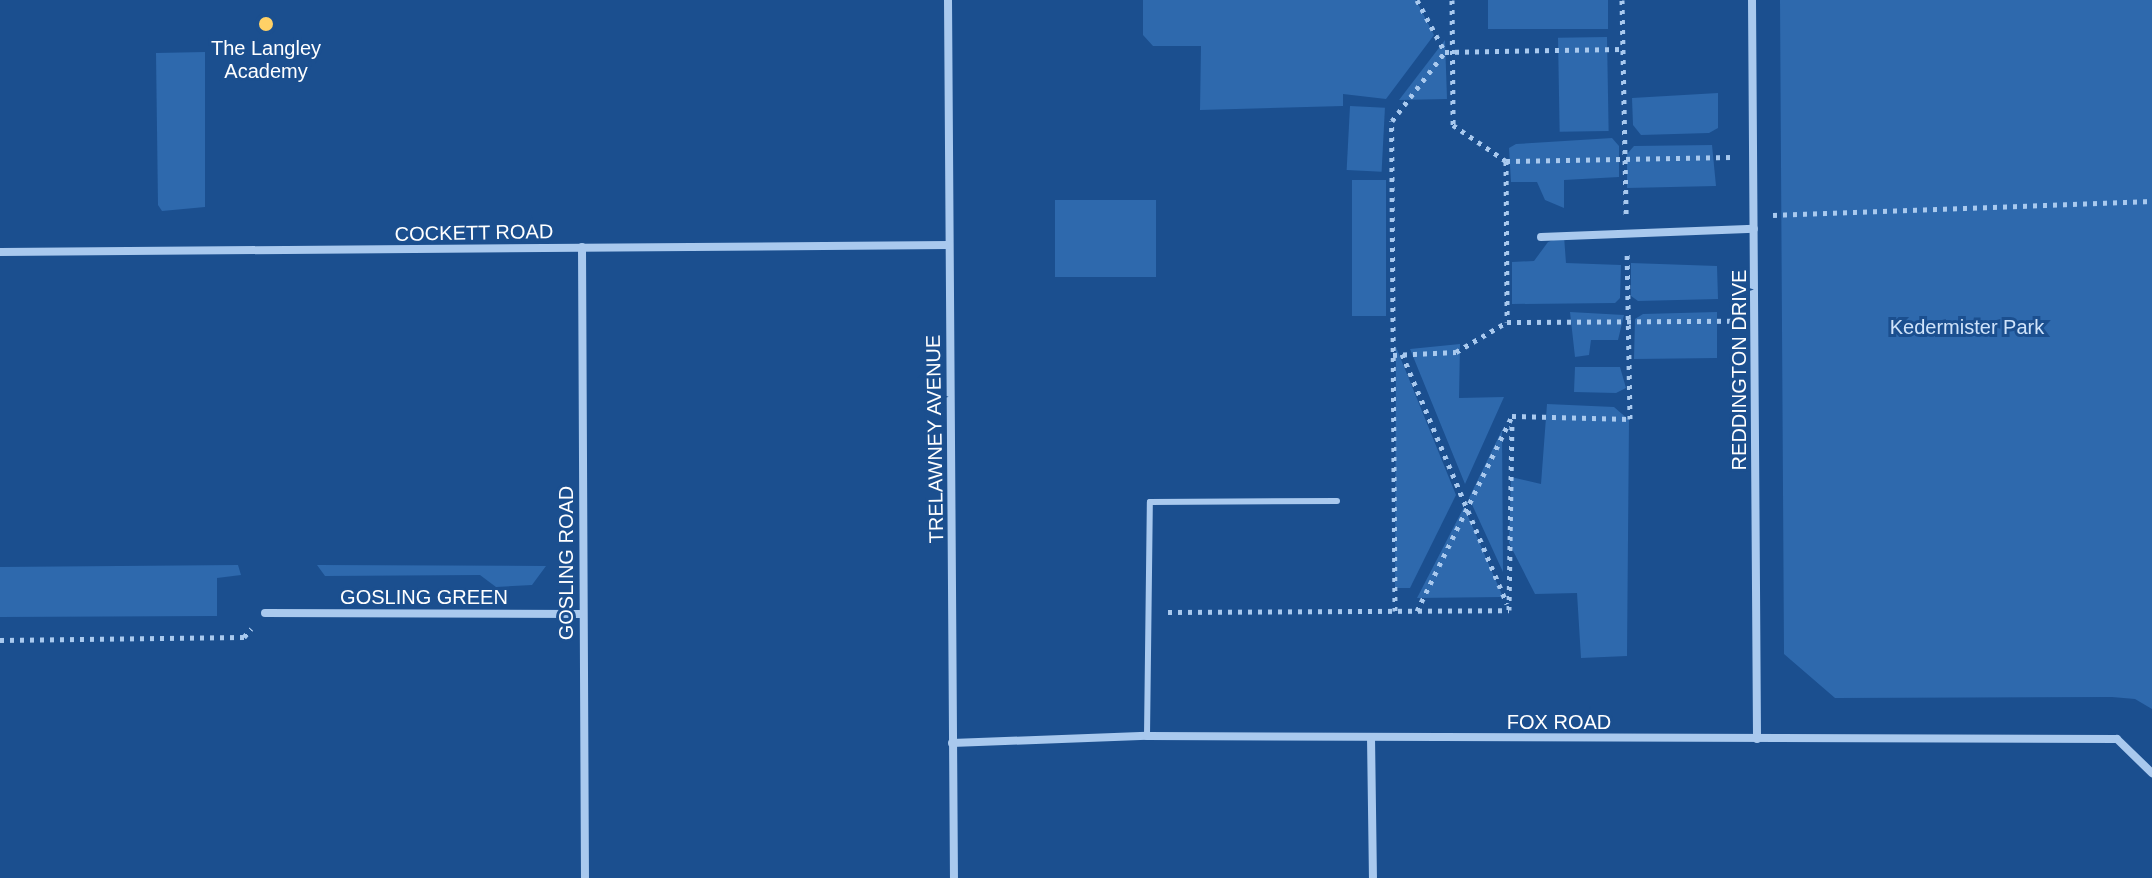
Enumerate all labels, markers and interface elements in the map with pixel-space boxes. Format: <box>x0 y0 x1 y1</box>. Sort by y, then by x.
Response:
marker: The Langley Academy <box>257 15 275 33</box>
place label: The Langley Academy <box>211 36 321 83</box>
street label: COCKETT ROAD <box>394 220 554 246</box>
street label: REDDINGTON DRIVE <box>1727 270 1751 470</box>
park label: Kedermister Park <box>1890 315 2044 339</box>
street label: TRELAWNEY AVENUE <box>921 334 949 544</box>
street label: GOSLING ROAD <box>554 486 578 640</box>
street label: GOSLING GREEN <box>340 585 508 609</box>
street label: FOX ROAD <box>1507 710 1611 734</box>

